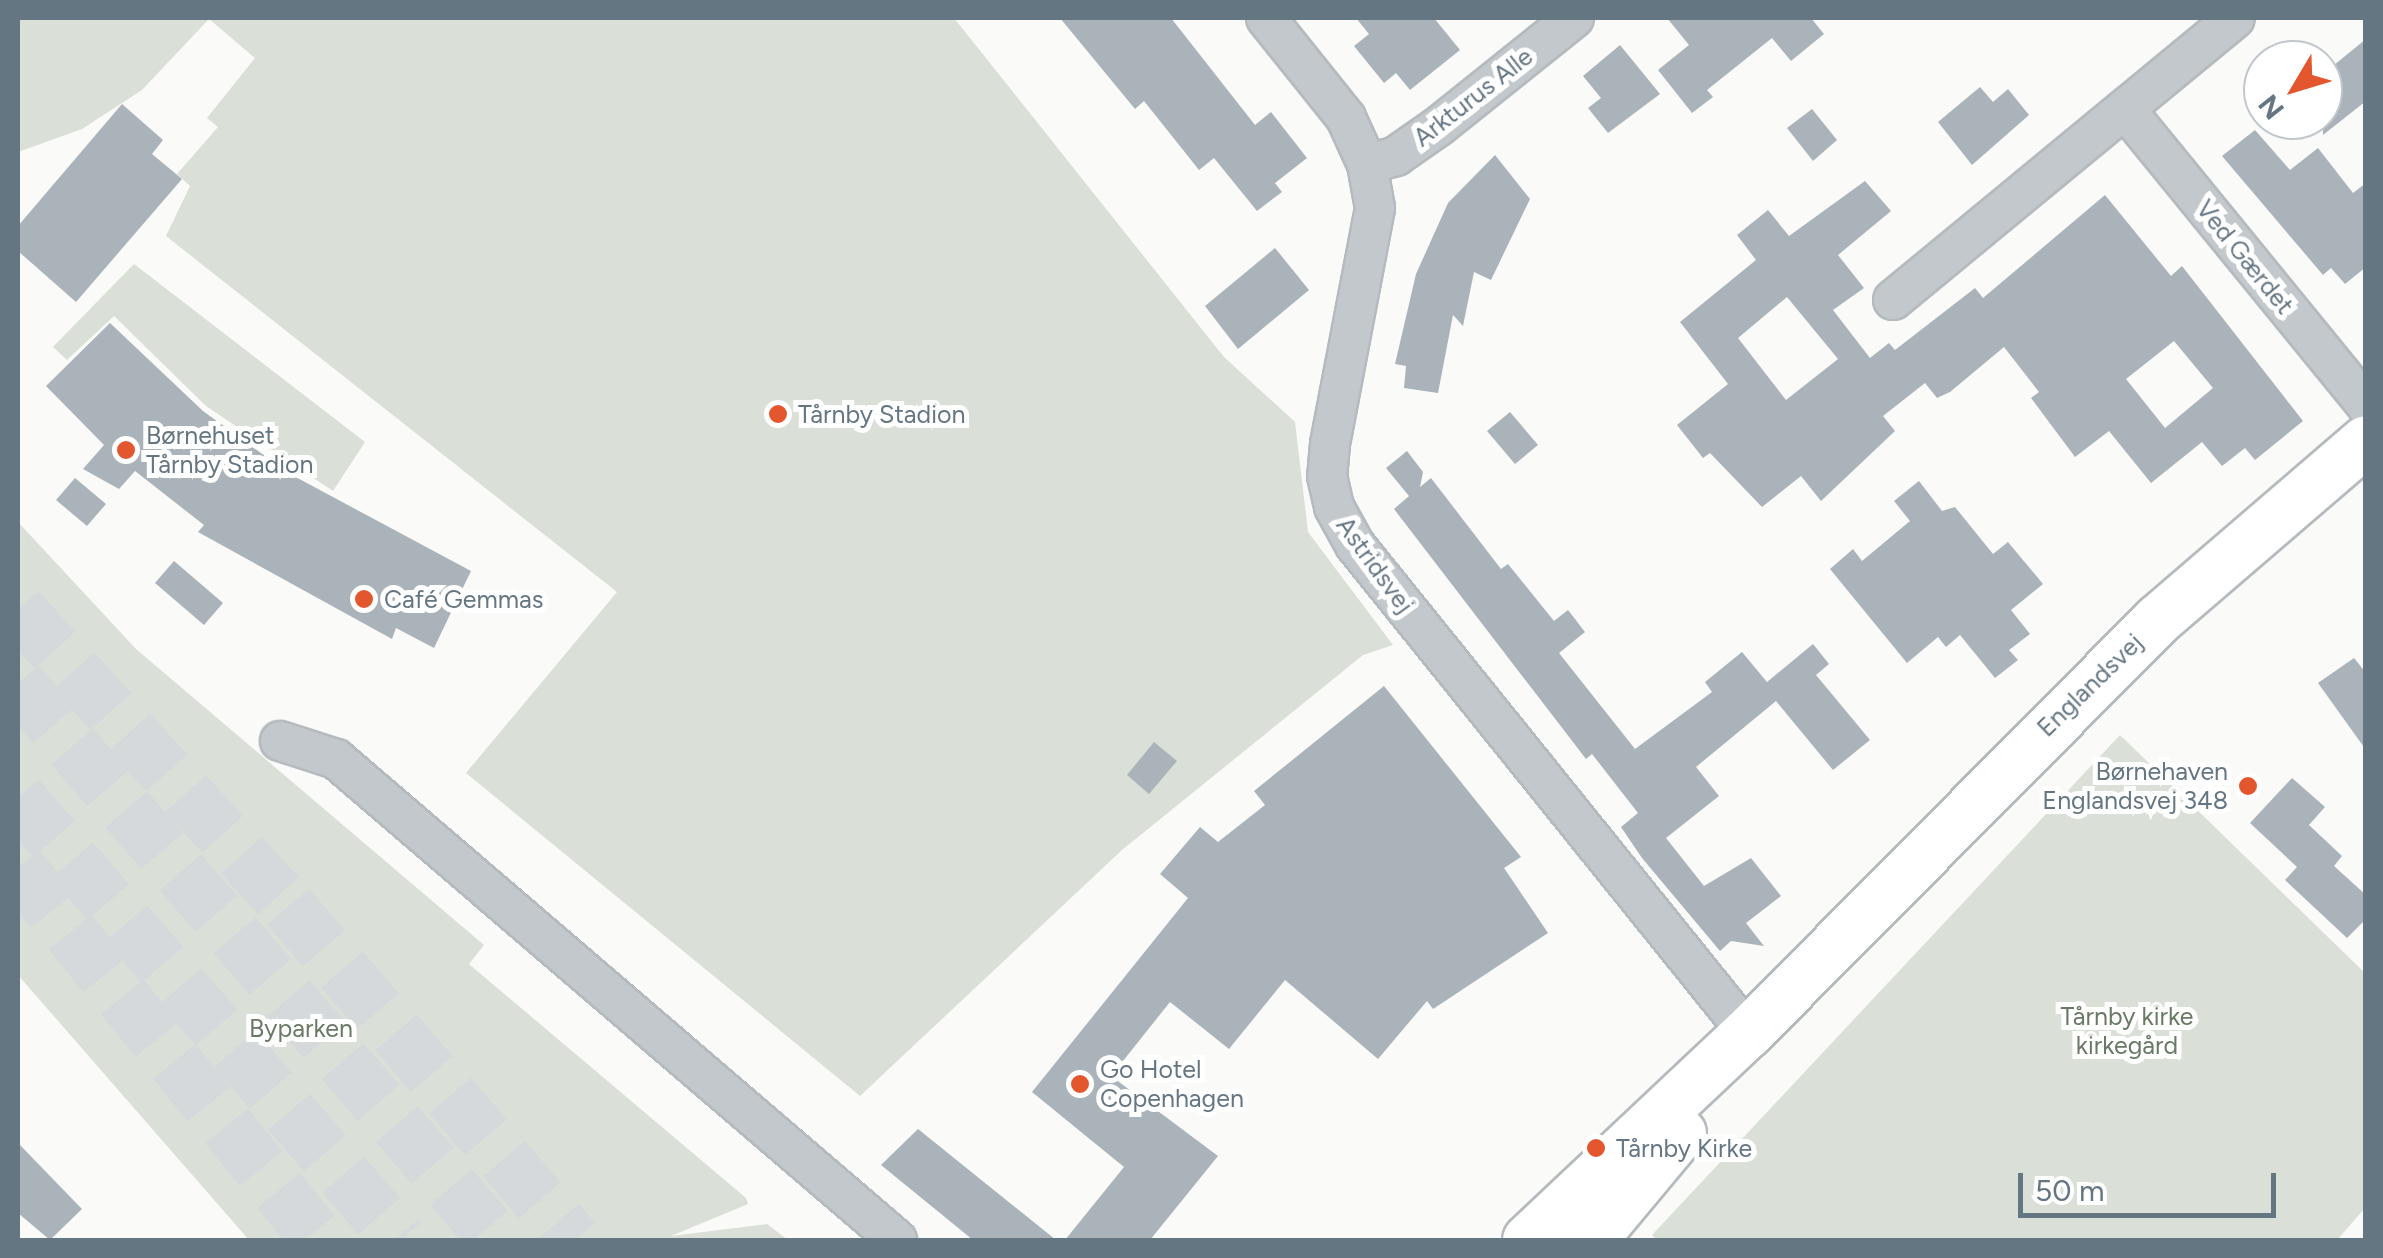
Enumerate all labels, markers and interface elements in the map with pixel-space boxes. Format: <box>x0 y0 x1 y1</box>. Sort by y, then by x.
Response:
north arrow <box>2243 40 2343 140</box>
street label: Arkturus Alle <box>1408 41 1538 153</box>
text: N <box>2251 88 2291 126</box>
street label: Ved Gærdet <box>2190 194 2300 320</box>
place label: Tårnby Stadion <box>798 399 965 429</box>
marker: Tårnby Stadion <box>767 403 789 425</box>
place label: Børnehuset Tårnby Stadion <box>146 421 313 480</box>
marker: Børnehuset Tårnby Stadion <box>115 439 137 461</box>
street label: Astridsvej <box>1330 511 1420 619</box>
place label: Café Gemmas <box>384 584 543 614</box>
marker: Café Gemmas <box>353 588 375 610</box>
street label: Englandsvej <box>2031 627 2149 743</box>
place label: Børnehaven Englandsvej 348 <box>2042 757 2228 816</box>
marker: Børnehaven Englandsvej 348 <box>2237 775 2259 797</box>
park label: Tårnby kirke kirkegård <box>2061 1002 2193 1061</box>
park label: Byparken <box>249 1013 353 1043</box>
place label: Go Hotel Copenhagen <box>1100 1055 1244 1114</box>
marker: Go Hotel Copenhagen <box>1069 1073 1091 1095</box>
place label: Tårnby Kirke <box>1616 1133 1752 1163</box>
marker: Tårnby Kirke <box>1585 1137 1607 1159</box>
scale bar <box>2023 1153 2280 1215</box>
text: 50 m <box>2035 1172 2104 1209</box>

